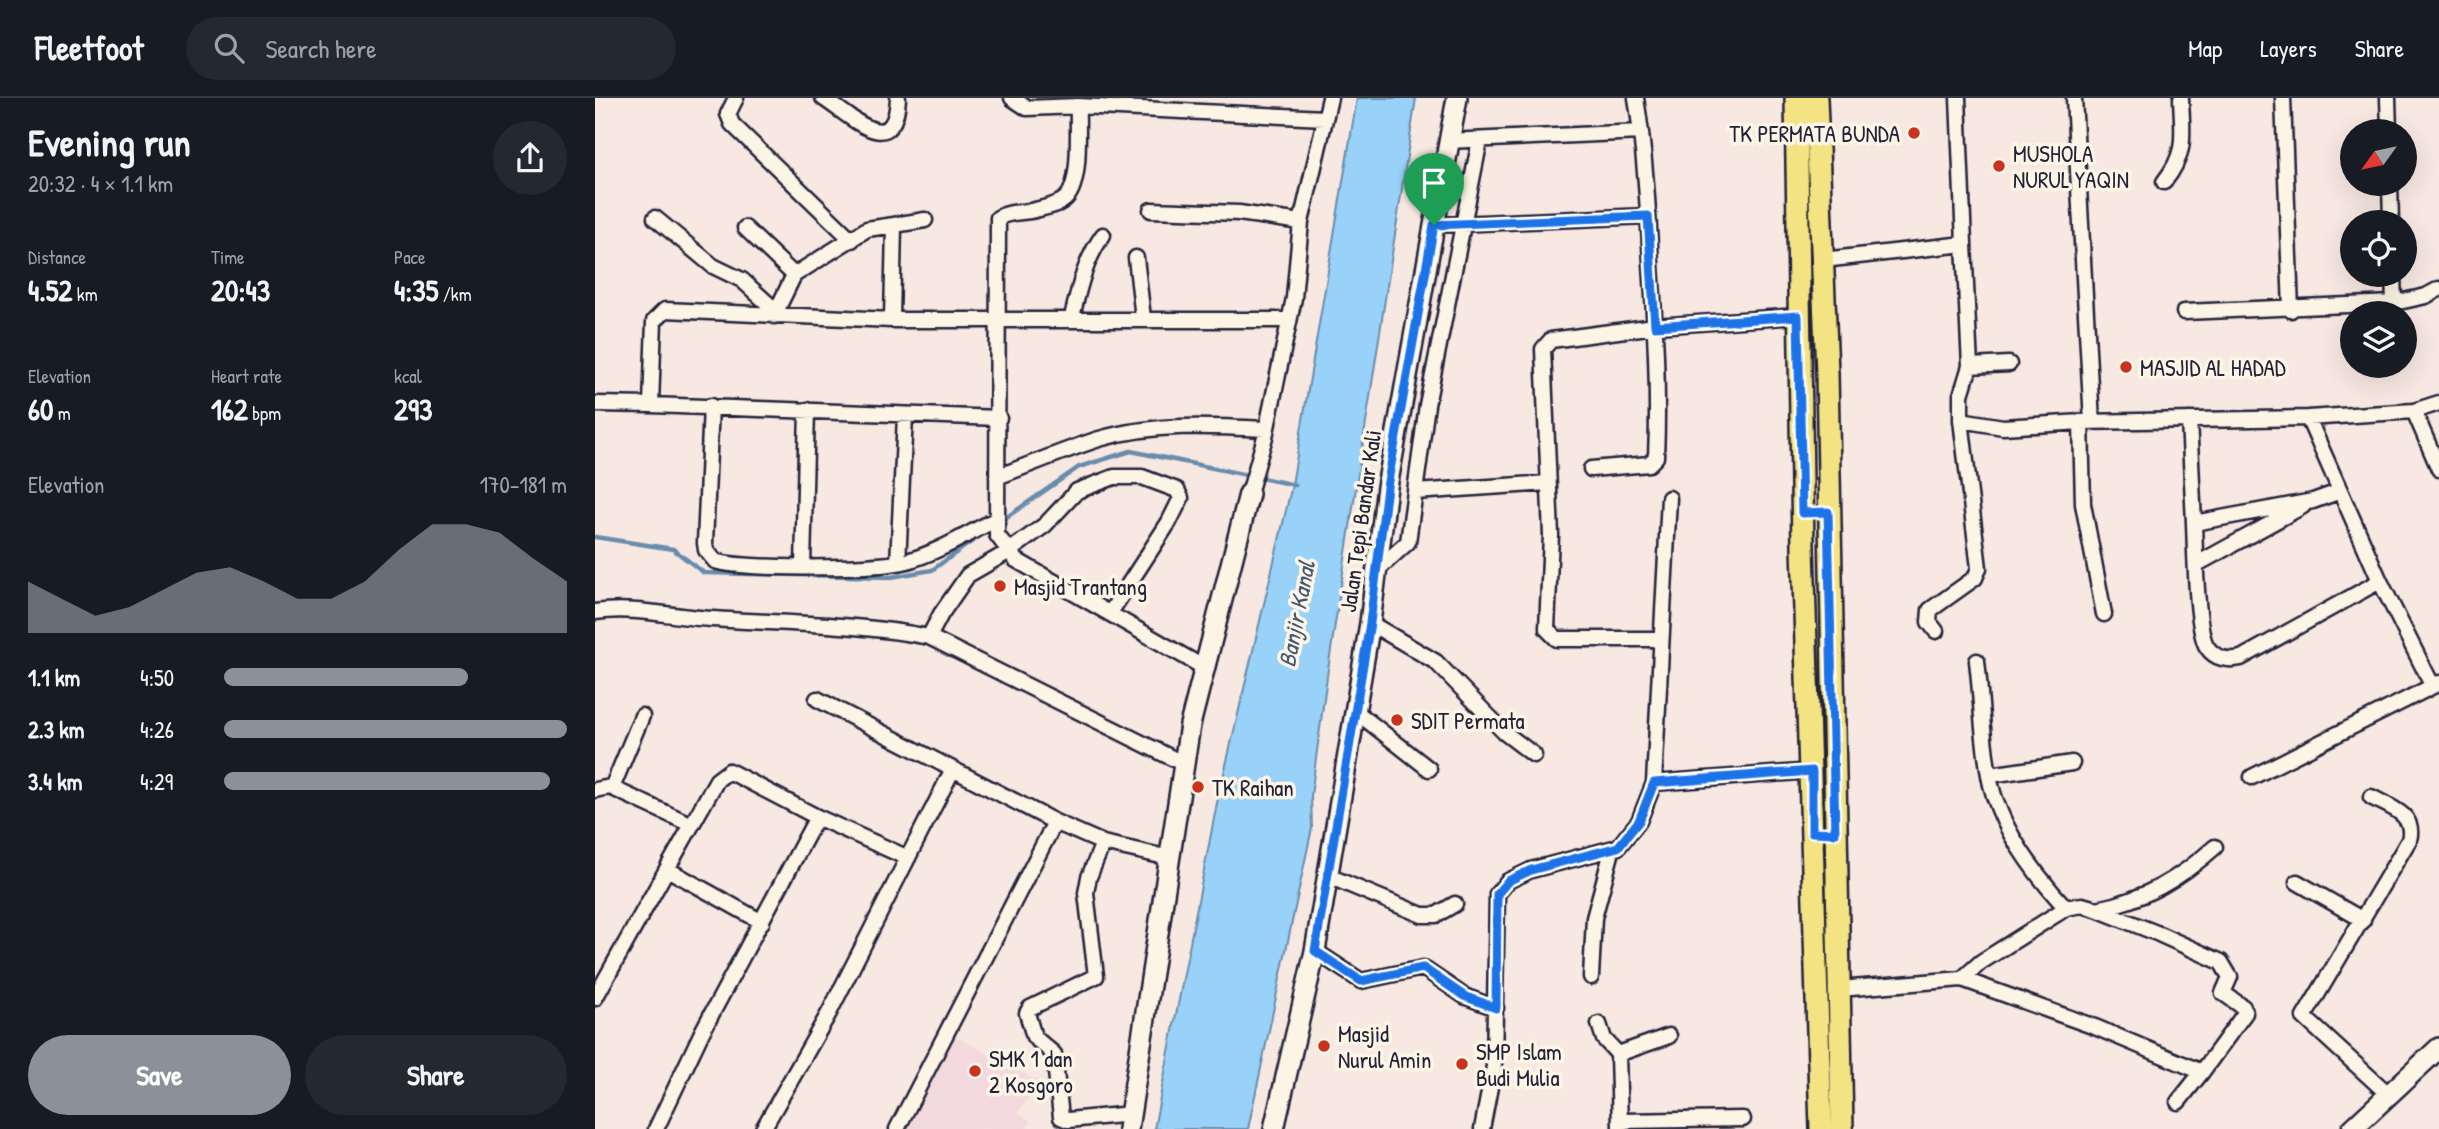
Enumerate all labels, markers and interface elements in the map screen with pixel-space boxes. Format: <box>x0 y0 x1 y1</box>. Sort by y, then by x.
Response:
search box <box>186 17 676 80</box>
text: Fleetfoot <box>35 26 144 70</box>
icon: search <box>210 29 248 67</box>
text: Search here <box>266 31 377 66</box>
text: Map <box>2188 32 2222 64</box>
text: Layers <box>2260 32 2317 64</box>
text: Share <box>2355 32 2404 64</box>
text: Evening run <box>28 116 191 168</box>
place label: TK PERMATA BUNDA <box>1729 118 1900 149</box>
north arrow <box>2340 119 2417 196</box>
map controls <box>2340 119 2417 378</box>
button: share <box>493 121 567 195</box>
marker: TK PERMATA BUNDA <box>1906 125 1922 141</box>
place label: MUSHOLA NURUL YAQIN <box>2013 138 2129 195</box>
pin <box>1404 153 1464 225</box>
marker: MUSHOLA NURUL YAQIN <box>1991 158 2007 174</box>
icon: arrive <box>1415 164 1453 202</box>
text: 20:32 · 4 × 1.1 km <box>28 168 173 199</box>
button: locate <box>2340 210 2417 287</box>
text: Distance <box>28 244 86 270</box>
text: Time <box>211 244 245 270</box>
text: Pace <box>394 244 426 270</box>
text: 4.52 <box>28 270 72 310</box>
text: 20:43 <box>211 270 270 310</box>
text: 4:35 <box>394 270 438 310</box>
text: km <box>72 281 98 307</box>
text: /km <box>438 281 472 307</box>
button: layers <box>2340 301 2417 378</box>
place label: MASJID AL HADAD <box>2140 352 2286 383</box>
marker: MASJID AL HADAD <box>2118 359 2134 375</box>
text: Elevation <box>28 363 91 389</box>
text: Heart rate <box>211 363 282 389</box>
text: kcal <box>394 363 422 389</box>
text: 60 <box>28 389 53 429</box>
text: 162 <box>211 389 248 429</box>
text: 293 <box>394 389 433 429</box>
text: m <box>53 400 71 426</box>
text: bpm <box>248 400 281 426</box>
street label: Jalan Tepi Bandar Kali <box>1332 428 1388 614</box>
text: Elevation <box>28 469 104 500</box>
text: 170–181 m <box>480 469 567 500</box>
water label: Banjir Kanal <box>1270 557 1322 669</box>
place label: Masjid Trantang <box>1014 571 1147 602</box>
marker: Masjid Trantang <box>992 578 1008 594</box>
text: 1.1 km <box>28 662 80 693</box>
text: 4:50 <box>140 662 174 693</box>
place label: SDIT Permata <box>1411 705 1525 736</box>
marker: SDIT Permata <box>1389 712 1405 728</box>
text: 2.3 km <box>28 714 84 745</box>
text: 4:26 <box>140 714 174 745</box>
text: 3.4 km <box>28 766 82 797</box>
text: 4:29 <box>140 766 173 797</box>
place label: TK Raihan <box>1212 772 1294 803</box>
marker: TK Raihan <box>1190 779 1206 795</box>
place label: Masjid Nurul Amin <box>1338 1018 1431 1075</box>
button: Save <box>28 1035 291 1115</box>
button: Share <box>305 1035 567 1115</box>
place label: SMP Islam Budi Mulia <box>1476 1036 1562 1093</box>
marker: Masjid Nurul Amin <box>1316 1038 1332 1054</box>
place label: SMK 1 dan 2 Kosgoro <box>989 1043 1073 1100</box>
marker: SMP Islam Budi Mulia <box>1454 1056 1470 1072</box>
marker: SMK 1 dan 2 Kosgoro <box>967 1063 983 1079</box>

